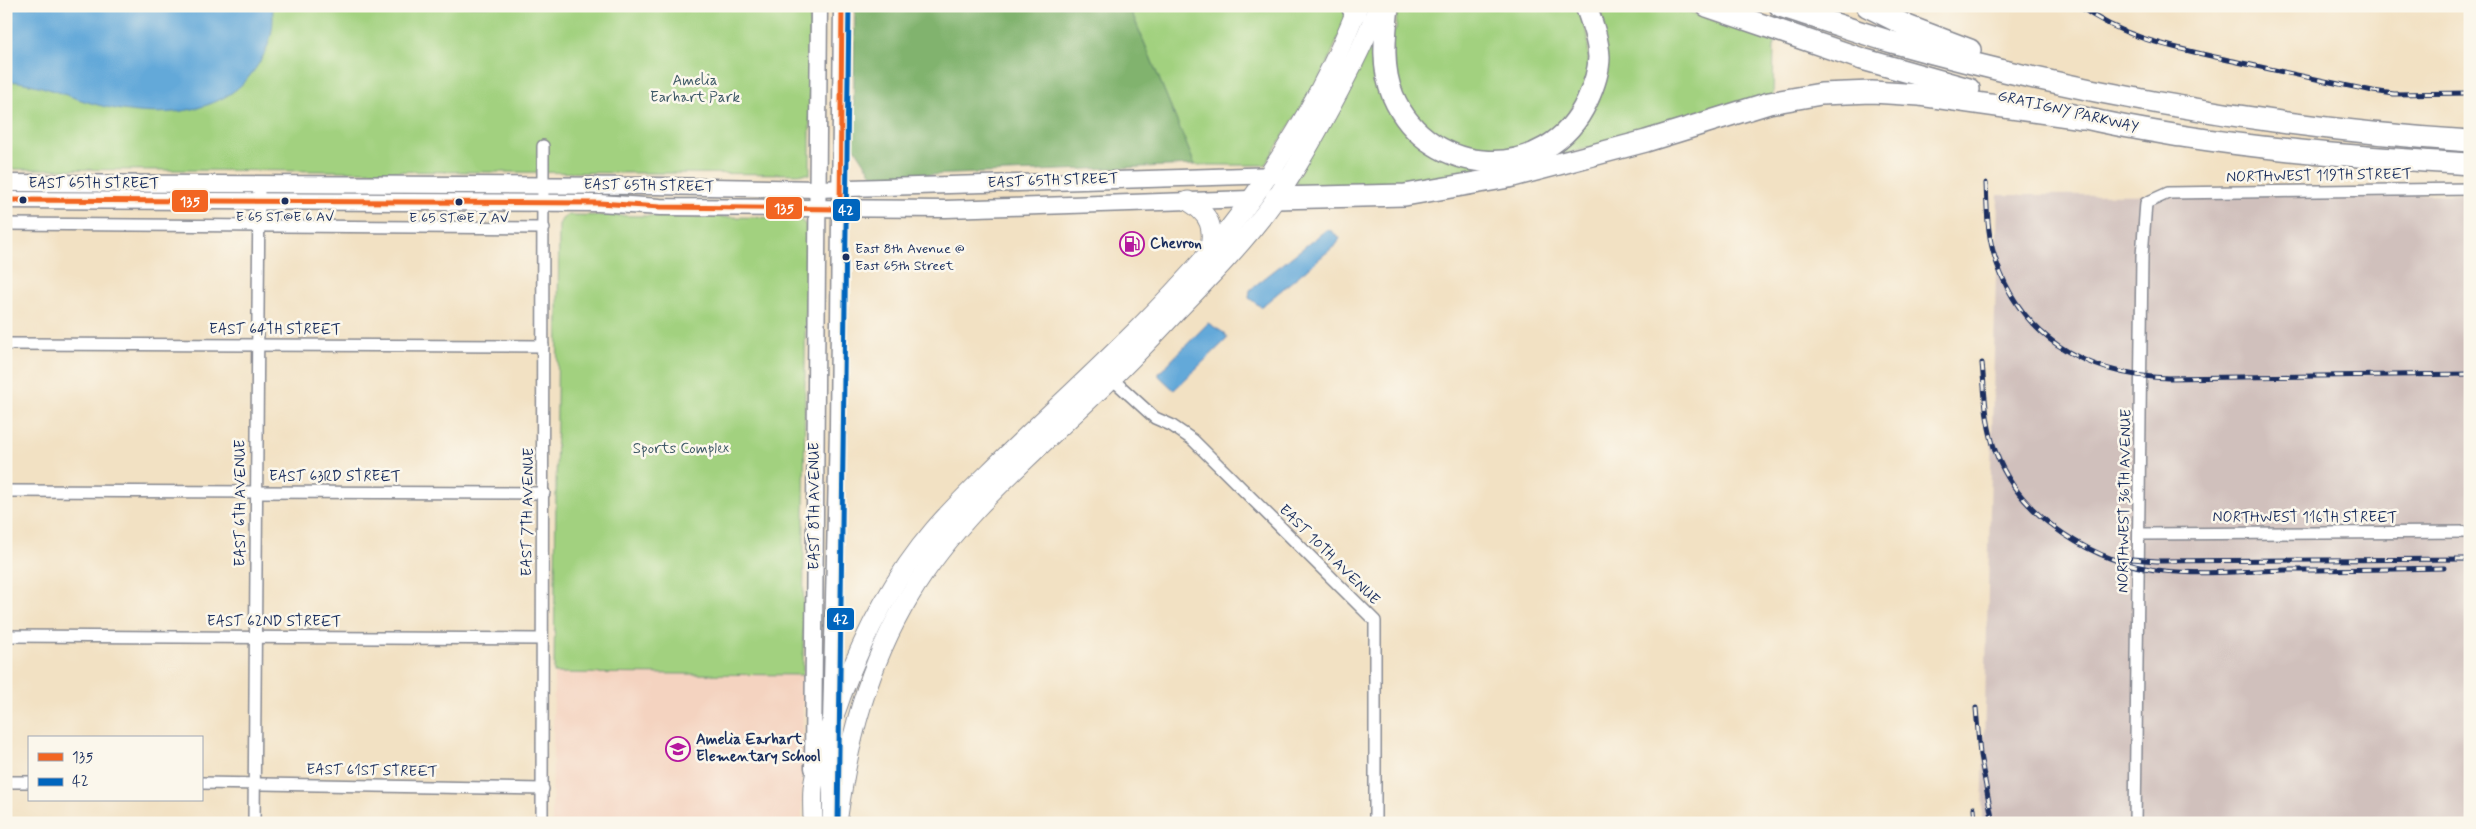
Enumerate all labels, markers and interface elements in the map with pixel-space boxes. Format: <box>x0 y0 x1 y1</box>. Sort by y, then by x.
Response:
park label: Amelia Earhart Park <box>650 71 740 108</box>
street label: GRATIGNY PARKWAY <box>1996 86 2140 138</box>
street label: NORTHWEST 119TH STREET <box>2226 164 2412 188</box>
street label: EAST 65TH STREET <box>987 169 1119 193</box>
street label: EAST 65TH STREET <box>28 174 160 194</box>
street label: EAST 65TH STREET <box>583 175 715 197</box>
line badge: 135 <box>171 189 209 213</box>
text: 135 <box>180 193 200 211</box>
unlabelled marker <box>18 195 28 205</box>
marker: E 65 ST@E 6 AV <box>280 196 290 206</box>
line badge: 135 <box>765 196 803 220</box>
marker: E 65 ST@E 7 AV <box>454 197 464 207</box>
line badge: 42 <box>832 198 861 222</box>
text: 135 <box>774 200 794 218</box>
text: 42 <box>838 202 854 220</box>
place label: E 65 ST@E 6 AV <box>236 208 334 226</box>
place label: E 65 ST@E 7 AV <box>409 209 509 227</box>
fuel station icon: Chevron <box>1119 231 1145 257</box>
place label: Chevron <box>1150 234 1202 254</box>
place label: East 8th Avenue @ East 65th Street <box>855 240 965 275</box>
marker: East 8th Avenue @ East 65th Street <box>841 252 851 262</box>
street label: EAST 64TH STREET <box>209 320 341 340</box>
street label: NORTHWEST 36TH AVENUE <box>2113 409 2137 593</box>
street label: EAST 6TH AVENUE <box>231 439 251 567</box>
park label: Sports Complex <box>633 439 729 459</box>
street label: EAST 8TH AVENUE <box>805 442 825 570</box>
street label: EAST 7TH AVENUE <box>517 447 539 576</box>
street label: EAST 63RD STREET <box>269 467 401 487</box>
street label: EAST 10TH AVENUE <box>1274 500 1384 610</box>
street label: NORTHWEST 116TH STREET <box>2212 508 2398 528</box>
line badge: 42 <box>826 607 855 631</box>
text: 42 <box>833 611 849 629</box>
street label: EAST 62ND STREET <box>207 612 341 632</box>
place label: Amelia Earhart Elementary School <box>696 730 821 767</box>
legend <box>28 736 202 802</box>
school or university icon: Amelia Earhart Elementary School <box>665 736 691 762</box>
text: 135 <box>72 748 93 768</box>
street label: EAST 61ST STREET <box>306 760 438 782</box>
text: 42 <box>72 772 89 792</box>

